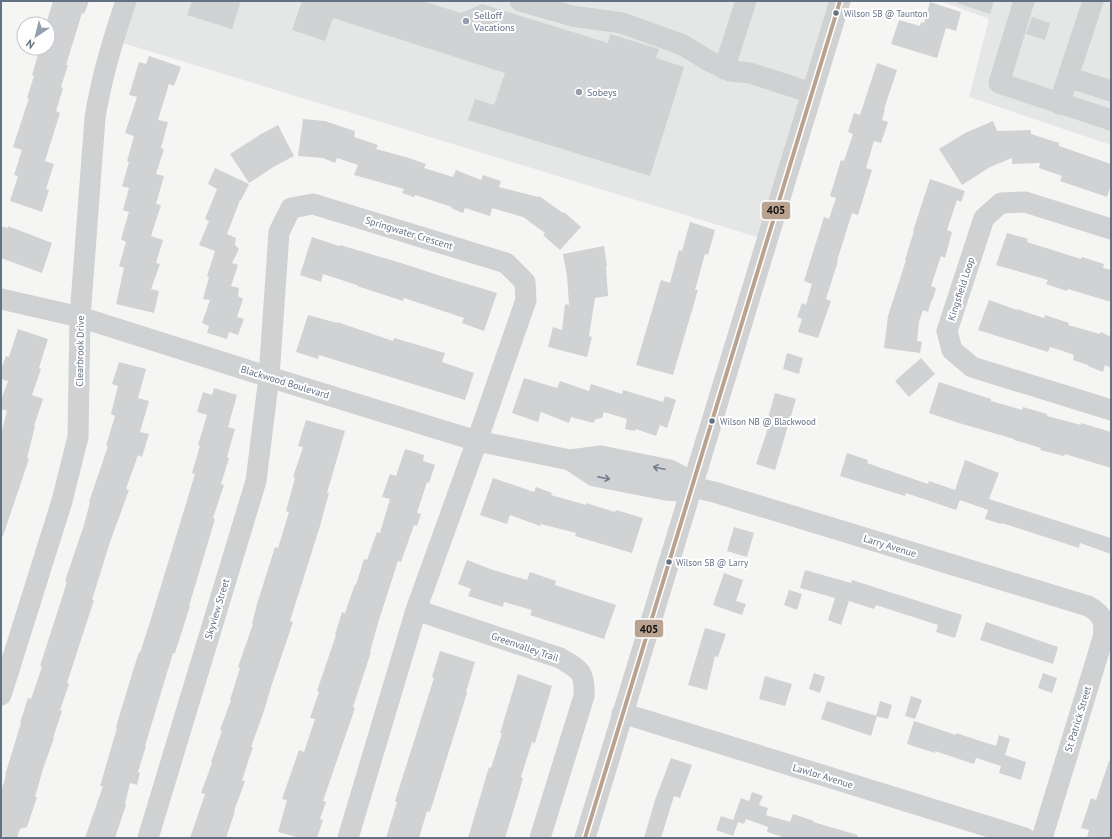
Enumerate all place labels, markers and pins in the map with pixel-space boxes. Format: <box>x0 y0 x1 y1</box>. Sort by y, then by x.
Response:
marker: Wilson SB @ Taunton <box>831 8 841 18</box>
place label: Wilson SB @ Taunton <box>844 8 928 19</box>
place label: Selloff Vacations <box>473 9 515 34</box>
marker: Selloff Vacations <box>461 16 471 26</box>
place label: Sobeys <box>587 86 617 99</box>
marker: Sobeys <box>574 87 584 97</box>
marker: Wilson NB @ Blackwood <box>707 416 717 426</box>
place label: Wilson NB @ Blackwood <box>720 416 816 427</box>
marker: Wilson SB @ Larry <box>664 557 674 567</box>
place label: Wilson SB @ Larry <box>676 557 749 568</box>

